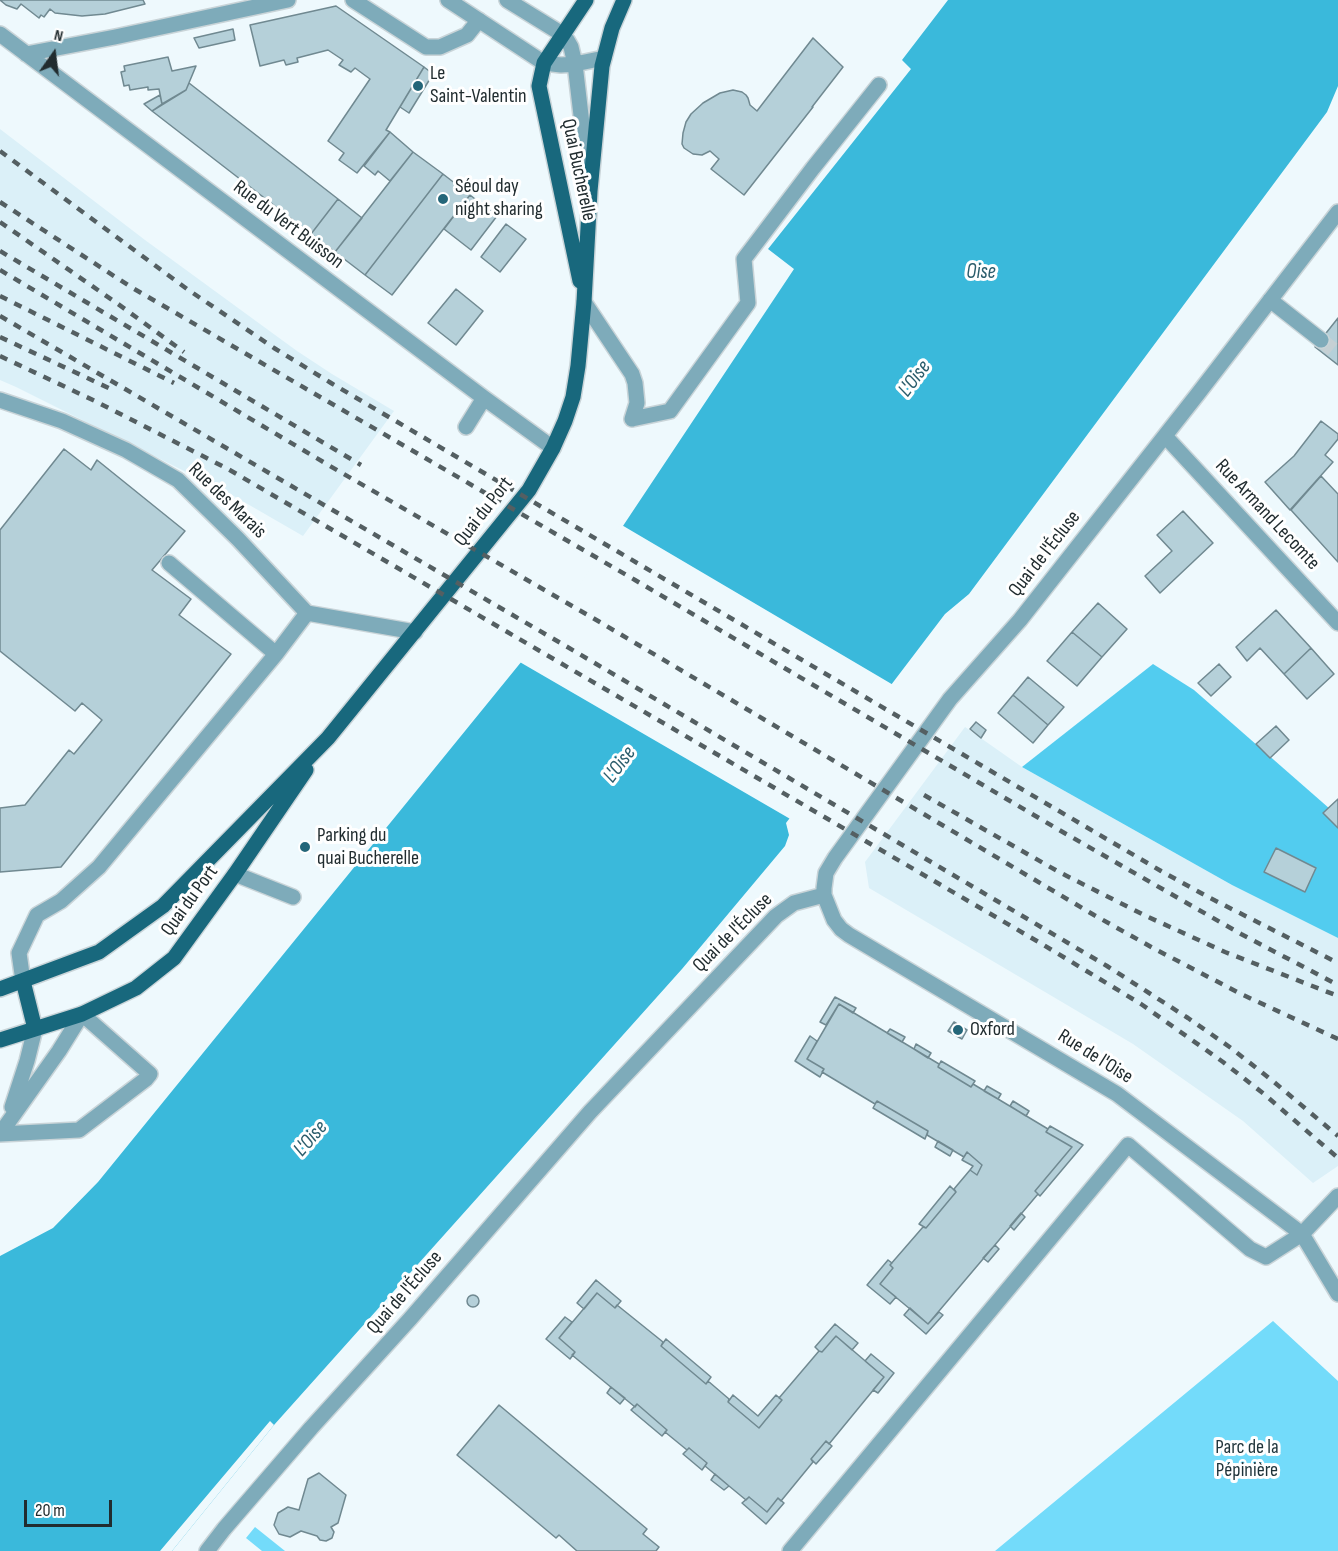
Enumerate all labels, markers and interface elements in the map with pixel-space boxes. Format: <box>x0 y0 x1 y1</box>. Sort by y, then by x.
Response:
north arrow <box>24 24 84 84</box>
text: N <box>52 26 65 46</box>
place label: Le Saint-Valentin <box>430 62 527 109</box>
marker: Le Saint-Valentin <box>411 79 425 93</box>
street label: Quai Bucherelle <box>555 117 601 223</box>
place label: Séoul day night sharing <box>455 175 543 222</box>
street label: Rue du Vert Buisson <box>228 176 348 274</box>
marker: Séoul day night sharing <box>436 192 450 206</box>
water label: Oise <box>966 260 996 286</box>
water label: L'Oise <box>893 356 937 402</box>
street label: Rue Armand Lecomte <box>1210 455 1324 575</box>
street label: Rue des Marais <box>183 458 271 544</box>
street label: Quai du Port <box>449 472 519 552</box>
street label: Quai de l'Écluse <box>1004 506 1086 602</box>
water label: L'Oise <box>598 742 642 788</box>
place label: Parking du quai Bucherelle <box>317 824 419 871</box>
marker: Parking du quai Bucherelle <box>298 840 312 854</box>
street label: Quai du Port <box>156 861 224 941</box>
street label: Quai de l'Écluse <box>688 888 778 978</box>
place label: Oxford <box>970 1018 1015 1042</box>
marker: Oxford <box>951 1023 965 1037</box>
street label: Rue de l'Oise <box>1053 1025 1137 1089</box>
water label: L'Oise <box>289 1116 333 1162</box>
street label: Quai de l'Écluse <box>362 1246 448 1340</box>
park label: Parc de la Pépinière <box>1215 1436 1279 1483</box>
scale bar <box>27 1488 116 1526</box>
text: 20 m <box>35 1500 65 1521</box>

